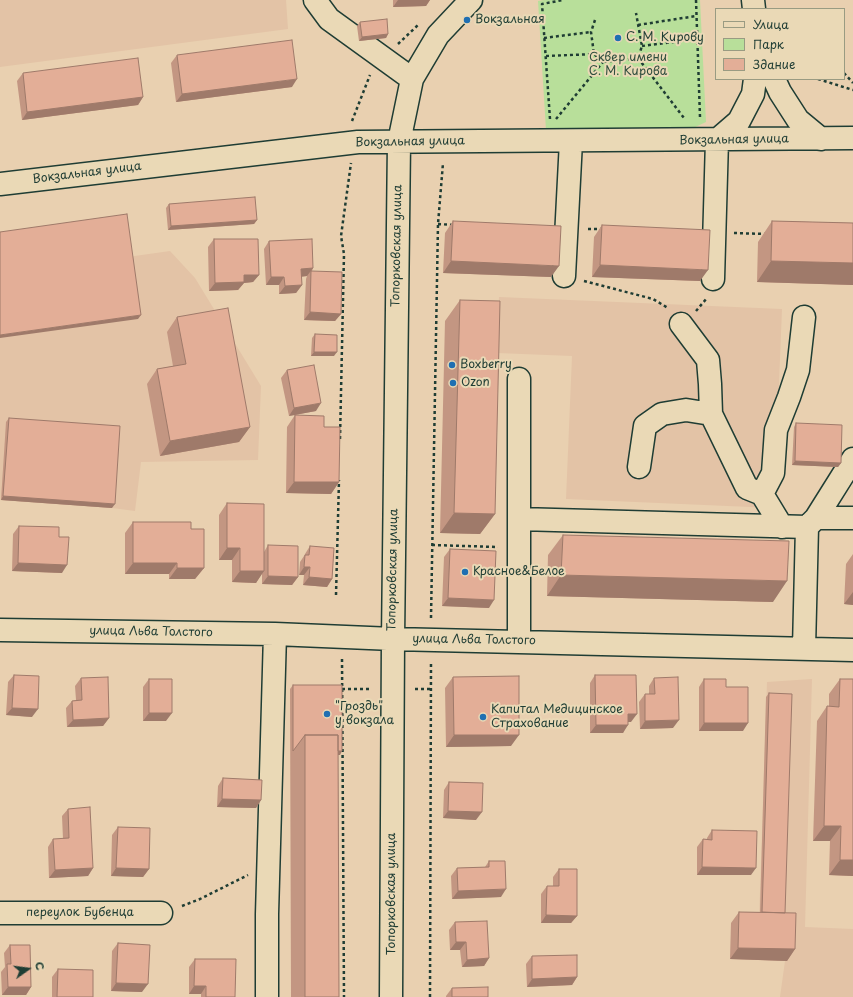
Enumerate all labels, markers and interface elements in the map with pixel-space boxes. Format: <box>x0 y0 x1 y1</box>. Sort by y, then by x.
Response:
legend <box>715 8 845 80</box>
place label: Вокзальная <box>475 13 545 27</box>
marker: Вокзальная <box>462 15 472 25</box>
text: Улица <box>753 15 789 33</box>
place label: С. М. Кирову <box>626 31 704 45</box>
marker: С. М. Кирову <box>613 33 623 43</box>
text: Парк <box>753 35 784 53</box>
park label: Сквер имени С. М. Кирова <box>589 51 667 79</box>
text: Здание <box>753 55 795 73</box>
street label: Вокзальная улица <box>679 132 789 148</box>
street label: Вокзальная улица <box>355 134 465 150</box>
street label: Вокзальная улица <box>32 159 142 187</box>
street label: Топорковская улица <box>389 185 405 307</box>
place label: Boxberry <box>460 358 512 372</box>
marker: Boxberry <box>447 360 457 370</box>
place label: Ozon <box>461 376 490 390</box>
marker: Ozon <box>448 378 458 388</box>
street label: Топорковская улица <box>385 509 401 631</box>
place label: Красное&Белое <box>473 565 565 579</box>
marker: Красное&Белое <box>460 567 470 577</box>
street label: улица Льва Толстого <box>89 624 213 640</box>
street label: улица Льва Толстого <box>412 632 536 648</box>
place label: "Гроздь" у вокзала <box>335 700 394 728</box>
place label: Капитал Медицинское Страхование <box>491 703 623 731</box>
marker: "Гроздь" у вокзала <box>322 709 332 719</box>
marker: Капитал Медицинское Страхование <box>478 712 488 722</box>
street label: Топорковская улица <box>385 833 399 955</box>
street label: переулок Бубенца <box>26 906 134 920</box>
north arrow <box>8 949 48 989</box>
text: С <box>31 960 49 972</box>

